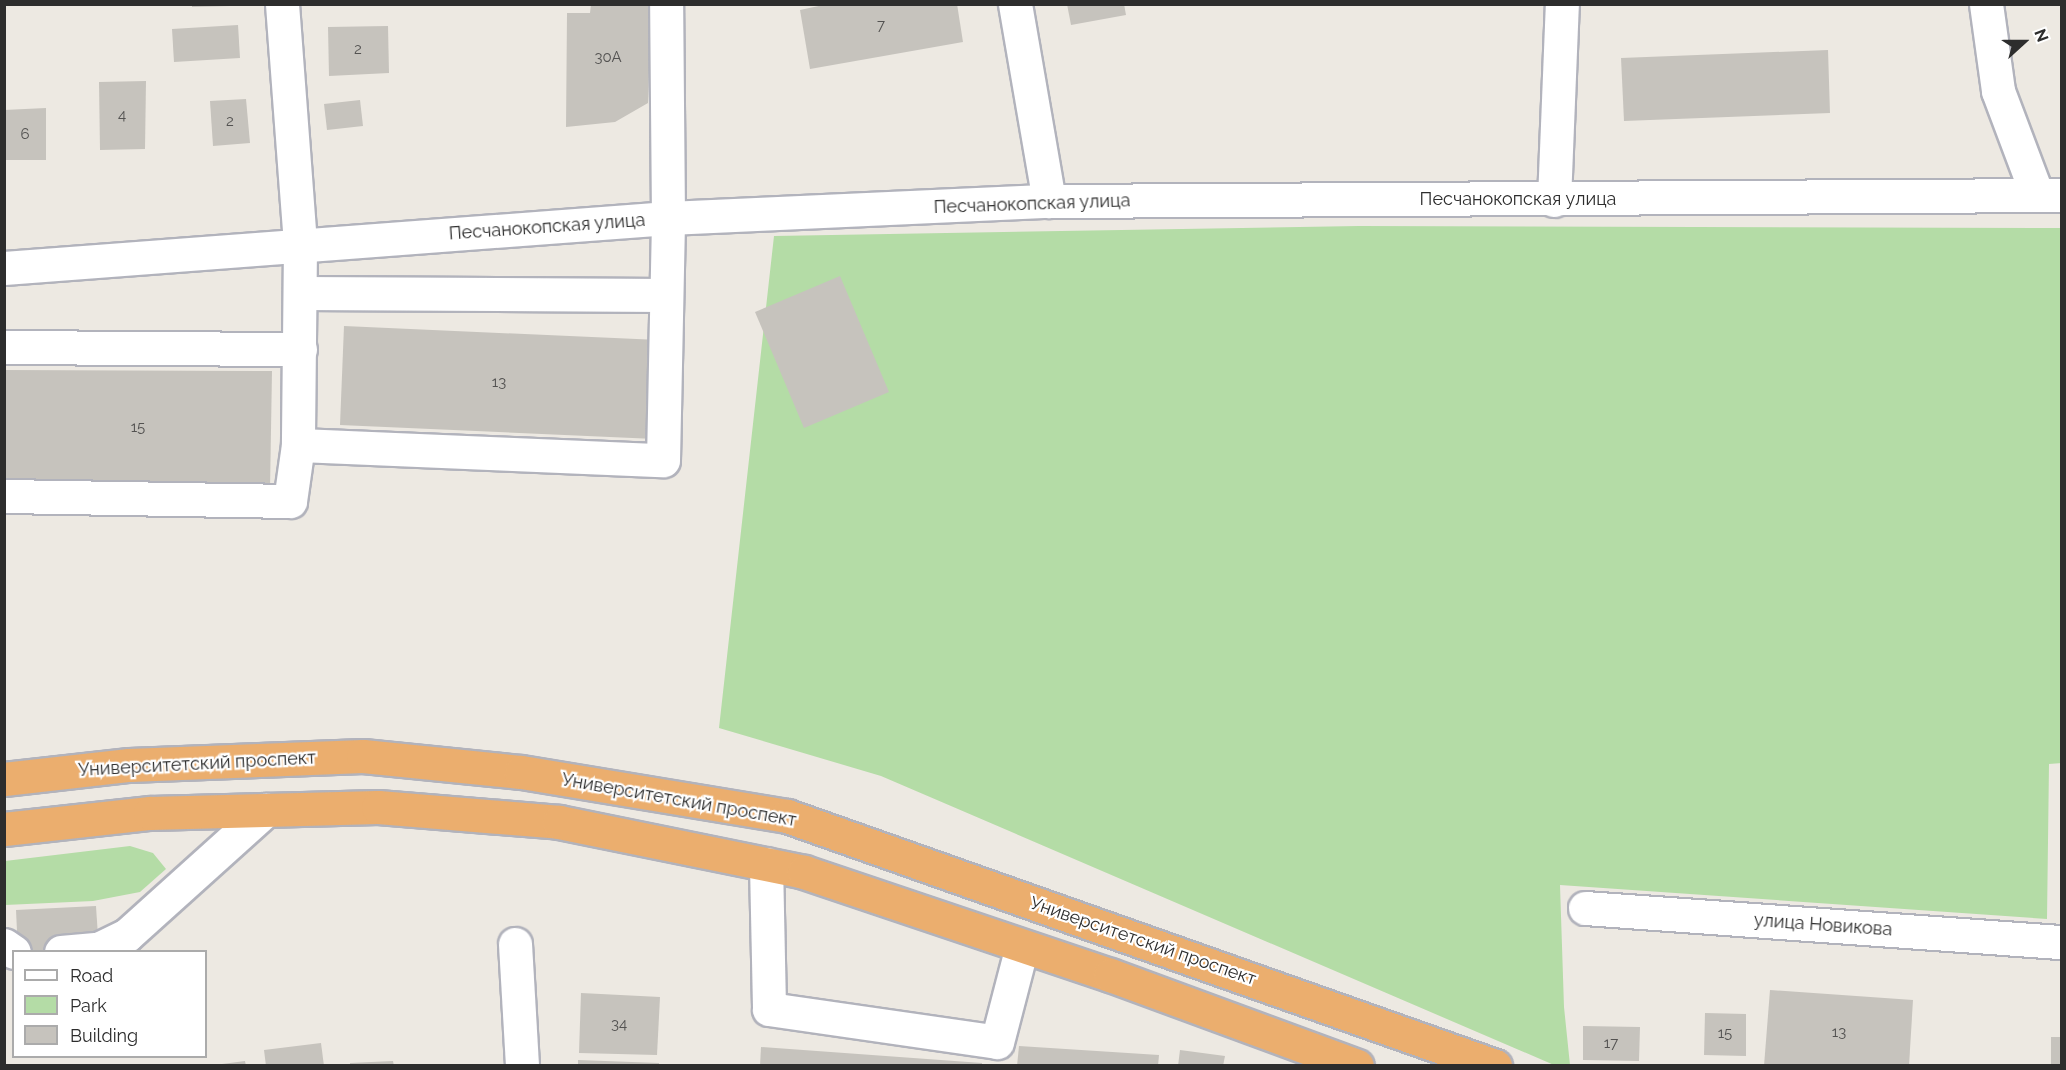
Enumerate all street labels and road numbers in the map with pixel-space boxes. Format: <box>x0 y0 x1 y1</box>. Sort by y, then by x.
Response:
street label: Песчанокопская улица <box>1419 188 1617 210</box>
street label: Песчанокопская улица <box>933 190 1131 218</box>
street label: Песчанокопская улица <box>448 209 646 245</box>
street label: Университетский проспект <box>78 747 316 781</box>
street label: Университетский проспект <box>560 769 798 831</box>
street label: Университетский проспект <box>1027 892 1259 990</box>
street label: улица Новикова <box>1753 909 1893 941</box>

